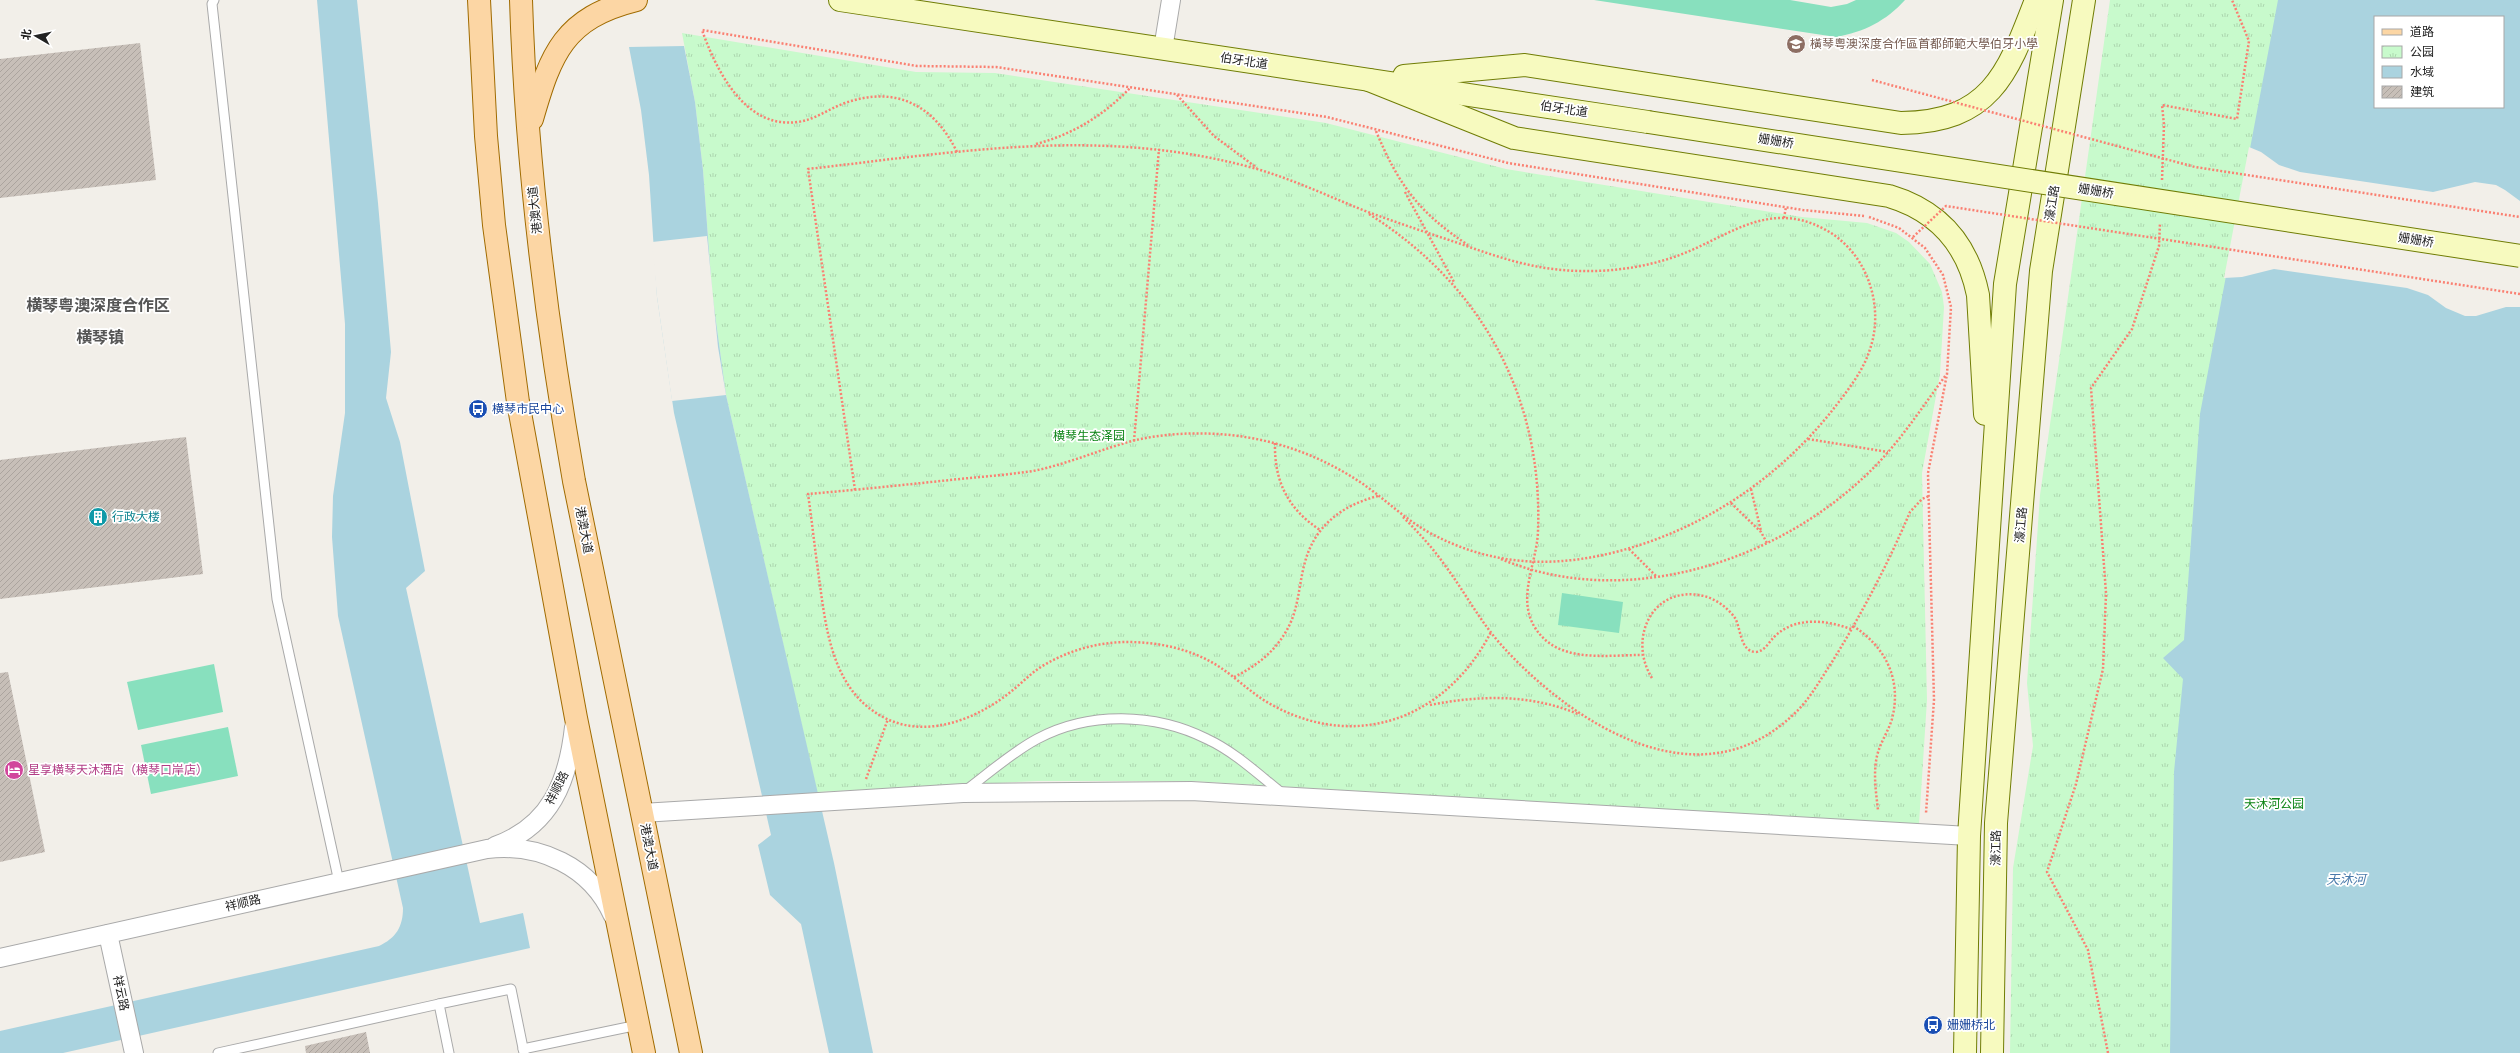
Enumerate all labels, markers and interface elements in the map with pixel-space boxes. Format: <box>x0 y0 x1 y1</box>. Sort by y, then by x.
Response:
north arrow <box>16 16 56 56</box>
legend <box>2374 16 2504 108</box>
text: 道路 <box>2410 25 2434 39</box>
text: 北 <box>19 28 34 41</box>
school or university icon: 橫琴粵澳深度合作區首都師範大學伯牙小學 <box>1785 33 1807 55</box>
place label: 橫琴粵澳深度合作區首都師範大學伯牙小學 <box>1810 37 2038 51</box>
text: 公园 <box>2410 45 2434 59</box>
street label: 伯牙北道 <box>1219 50 1269 72</box>
text: 水域 <box>2410 65 2434 79</box>
text: 建筑 <box>2410 85 2434 99</box>
street label: 伯牙北道 <box>1539 98 1589 120</box>
street label: 姗姗桥 <box>1757 131 1795 151</box>
street label: 姗姗桥 <box>2077 181 2115 201</box>
street label: 濠江路 <box>2042 184 2062 222</box>
street label: 港澳大道 <box>526 185 544 235</box>
street label: 姗姗桥 <box>2397 230 2435 250</box>
district label: 横琴粤澳深度合作区 <box>26 296 170 315</box>
district label: 横琴镇 <box>76 328 124 347</box>
bus stop icon: 横琴市民中心 <box>467 398 489 420</box>
place label: 横琴市民中心 <box>492 402 564 416</box>
park label: 横琴生态泽园 <box>1053 429 1125 443</box>
street label: 港澳大道 <box>573 505 595 555</box>
building icon: 行政大楼 <box>87 506 109 528</box>
street label: 濠江路 <box>2012 506 2030 544</box>
place label: 行政大楼 <box>112 510 160 524</box>
hotel icon: 星享横琴天沐酒店（横琴口岸店） <box>3 759 25 781</box>
place label: 星享横琴天沐酒店（横琴口岸店） <box>28 763 208 777</box>
street label: 祥顺路 <box>543 769 571 807</box>
park label: 天沐河公园 <box>2244 797 2304 811</box>
street label: 港澳大道 <box>638 822 660 872</box>
street label: 濠江路 <box>1989 830 2003 866</box>
water label: 天沐河 <box>2326 872 2368 887</box>
street label: 祥顺路 <box>224 892 262 914</box>
street label: 祥云路 <box>110 974 132 1012</box>
bus stop icon: 姗姗桥北 <box>1922 1014 1944 1036</box>
place label: 姗姗桥北 <box>1947 1018 1995 1032</box>

